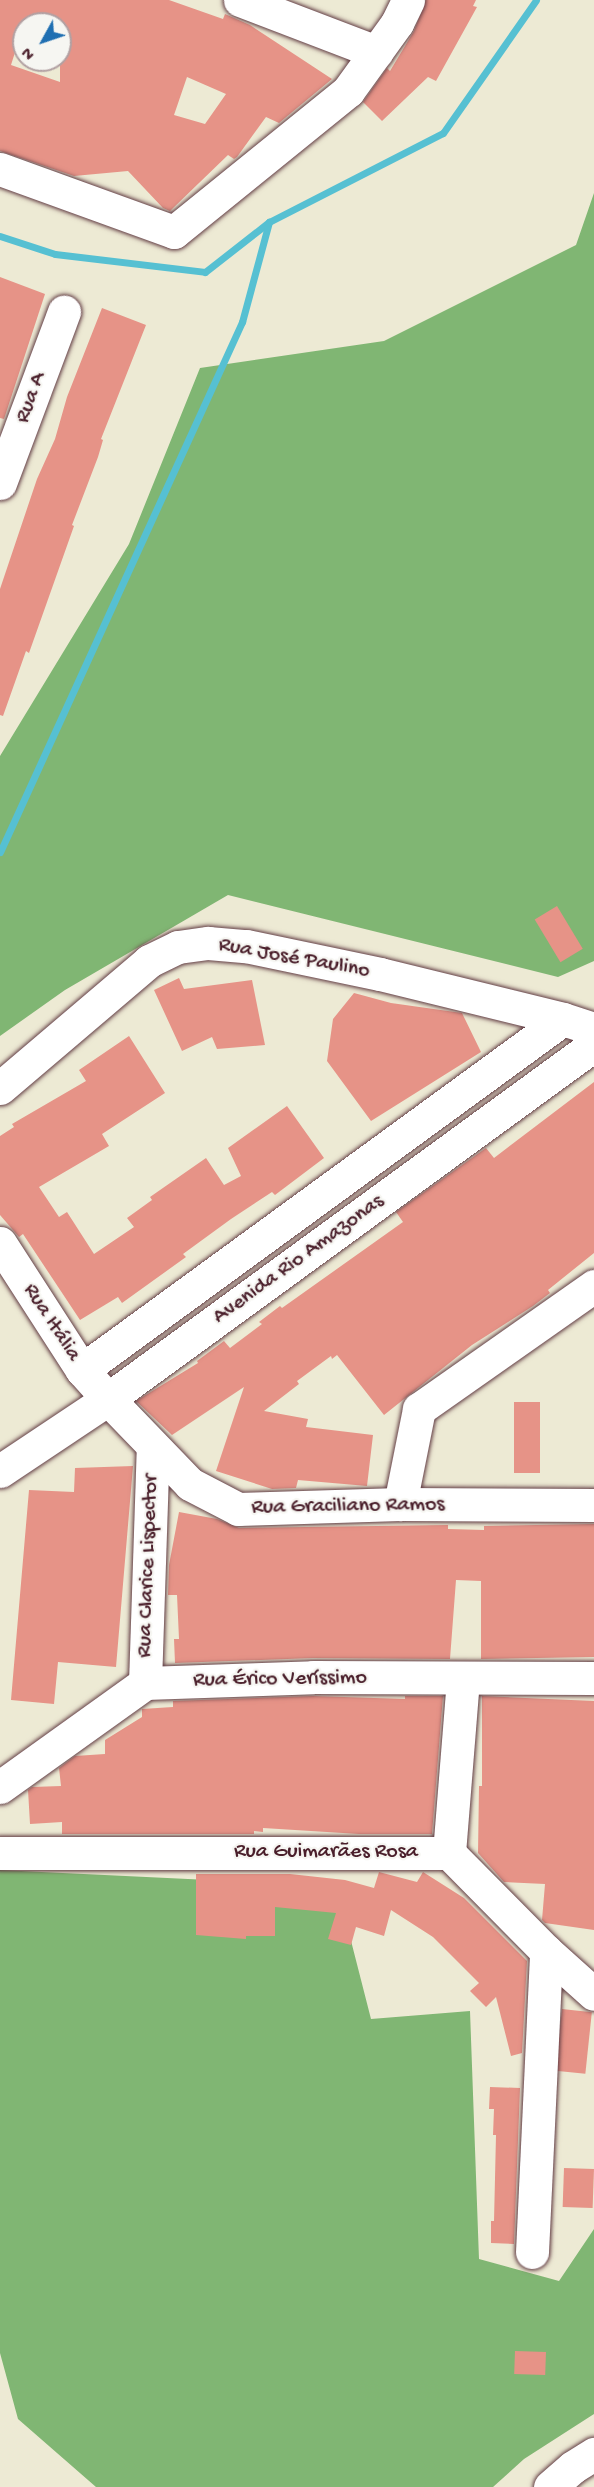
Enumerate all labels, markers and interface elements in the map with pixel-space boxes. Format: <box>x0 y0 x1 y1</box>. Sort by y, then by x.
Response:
north arrow <box>12 12 72 72</box>
text: N <box>19 43 40 63</box>
street label: Rua A <box>11 369 53 427</box>
street label: Rua José Paulino <box>216 933 372 985</box>
street label: Avenida Rio Amazonas <box>208 1189 390 1331</box>
street label: Rua Itália <box>16 1279 86 1367</box>
street label: Rua Clarice Lispector <box>133 1474 165 1658</box>
street label: Rua Graciliano Ramos <box>251 1492 445 1522</box>
street label: Rua Érico Veríssimo <box>193 1665 367 1695</box>
street label: Rua Guimarães Rosa <box>234 1840 418 1866</box>

